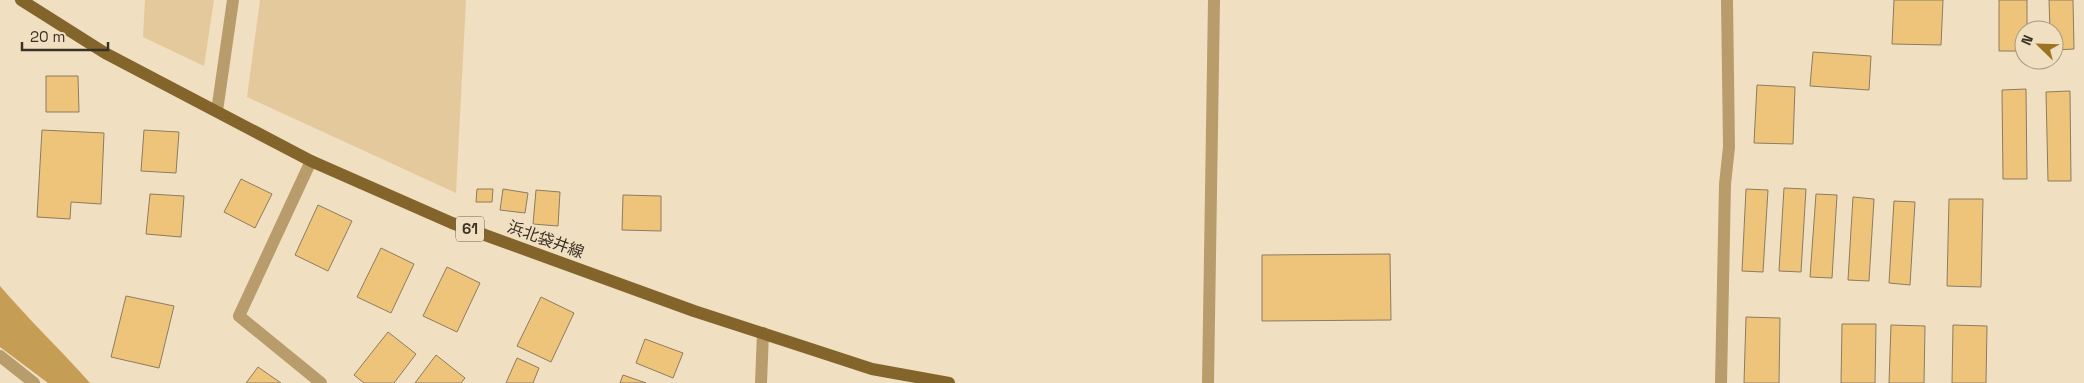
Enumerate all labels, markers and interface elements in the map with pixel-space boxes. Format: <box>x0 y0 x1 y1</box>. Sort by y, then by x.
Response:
scale bar <box>22 20 109 52</box>
north arrow <box>2014 20 2064 70</box>
text: 20 m <box>30 27 65 46</box>
text: N <box>2017 32 2037 48</box>
road number: 61 <box>456 216 484 242</box>
street label: 浜北袋井線 <box>505 216 587 263</box>

